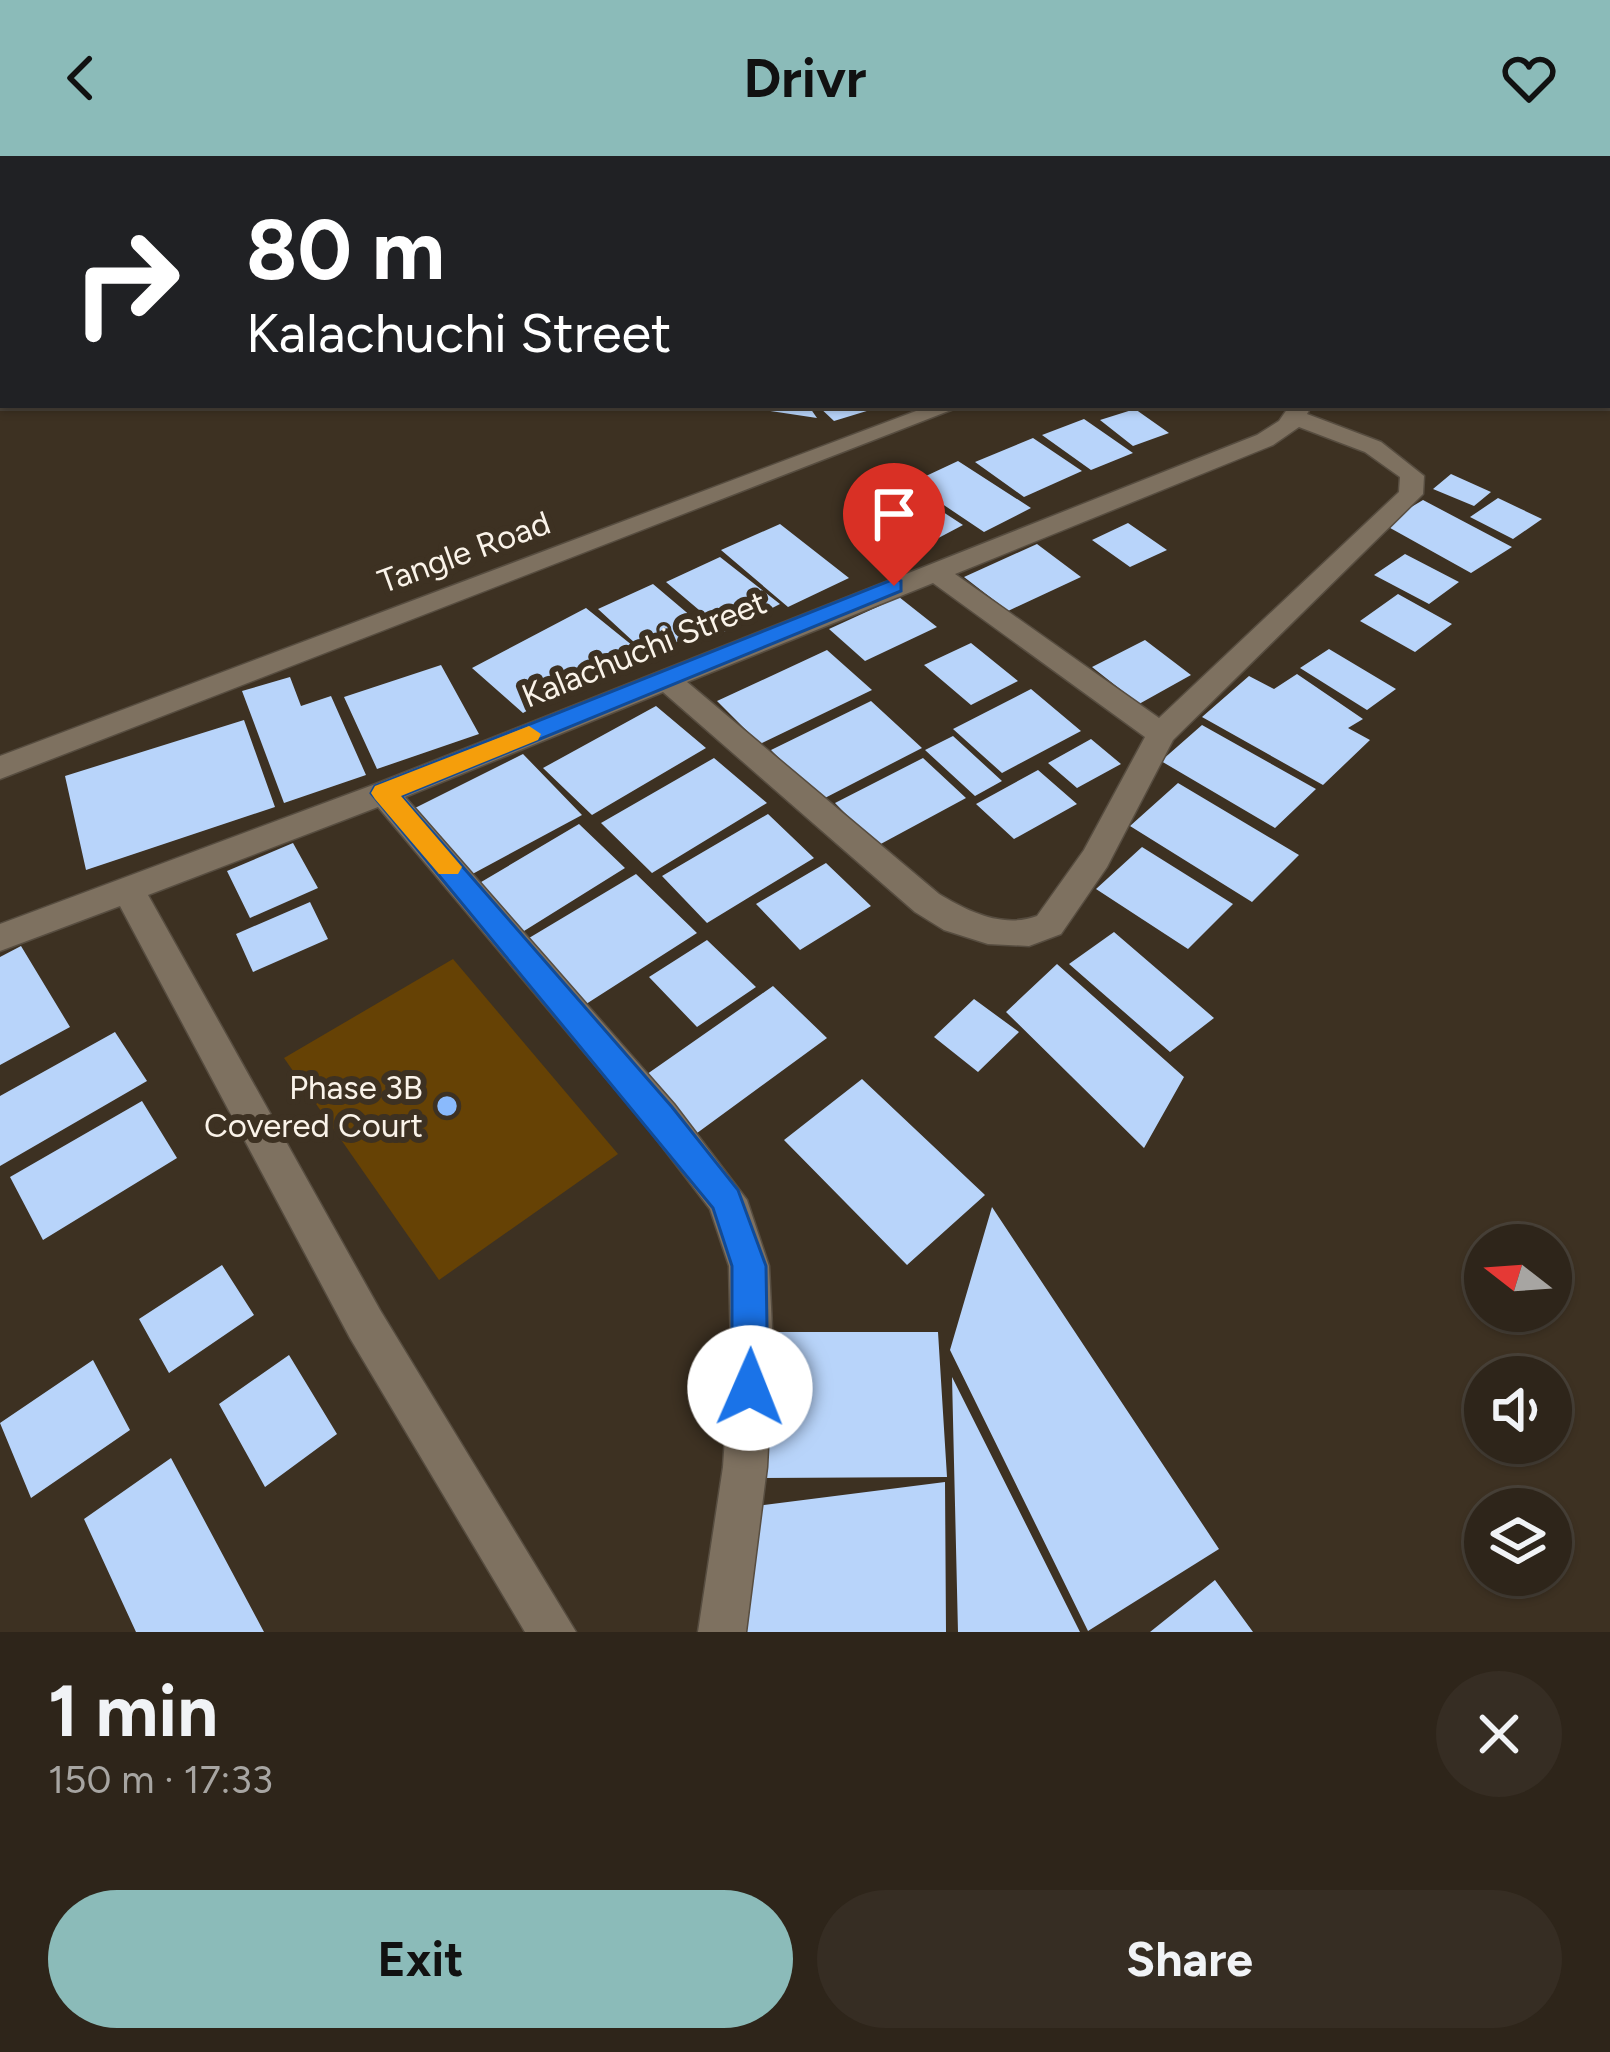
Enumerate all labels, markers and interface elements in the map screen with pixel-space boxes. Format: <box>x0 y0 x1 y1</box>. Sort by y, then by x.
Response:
icon: back <box>48 45 114 111</box>
icon: heart <box>1496 45 1562 111</box>
text: Drivr <box>744 46 866 111</box>
text: 80 m <box>246 199 445 300</box>
icon: right <box>48 204 204 360</box>
text: Kalachuchi Street <box>246 301 671 366</box>
pin <box>843 463 945 586</box>
icon: arrive <box>861 481 927 547</box>
street label: Tangle Road <box>373 503 555 601</box>
street label: Kalachuchi Street <box>516 582 772 716</box>
place label: Phase 3B Covered Court <box>204 1068 423 1145</box>
marker: Phase 3B Covered Court <box>434 1093 460 1119</box>
north arrow <box>1464 1224 1572 1332</box>
map controls <box>1464 1224 1572 1596</box>
position arrow <box>687 1325 813 1451</box>
button: sound <box>1464 1356 1572 1464</box>
button: layers <box>1464 1488 1572 1596</box>
text: 1 min <box>48 1668 218 1754</box>
button: close <box>1436 1671 1562 1797</box>
text: 150 m · 17:33 <box>48 1756 273 1803</box>
button: Exit <box>48 1890 793 2028</box>
button: Share <box>817 1890 1562 2028</box>

